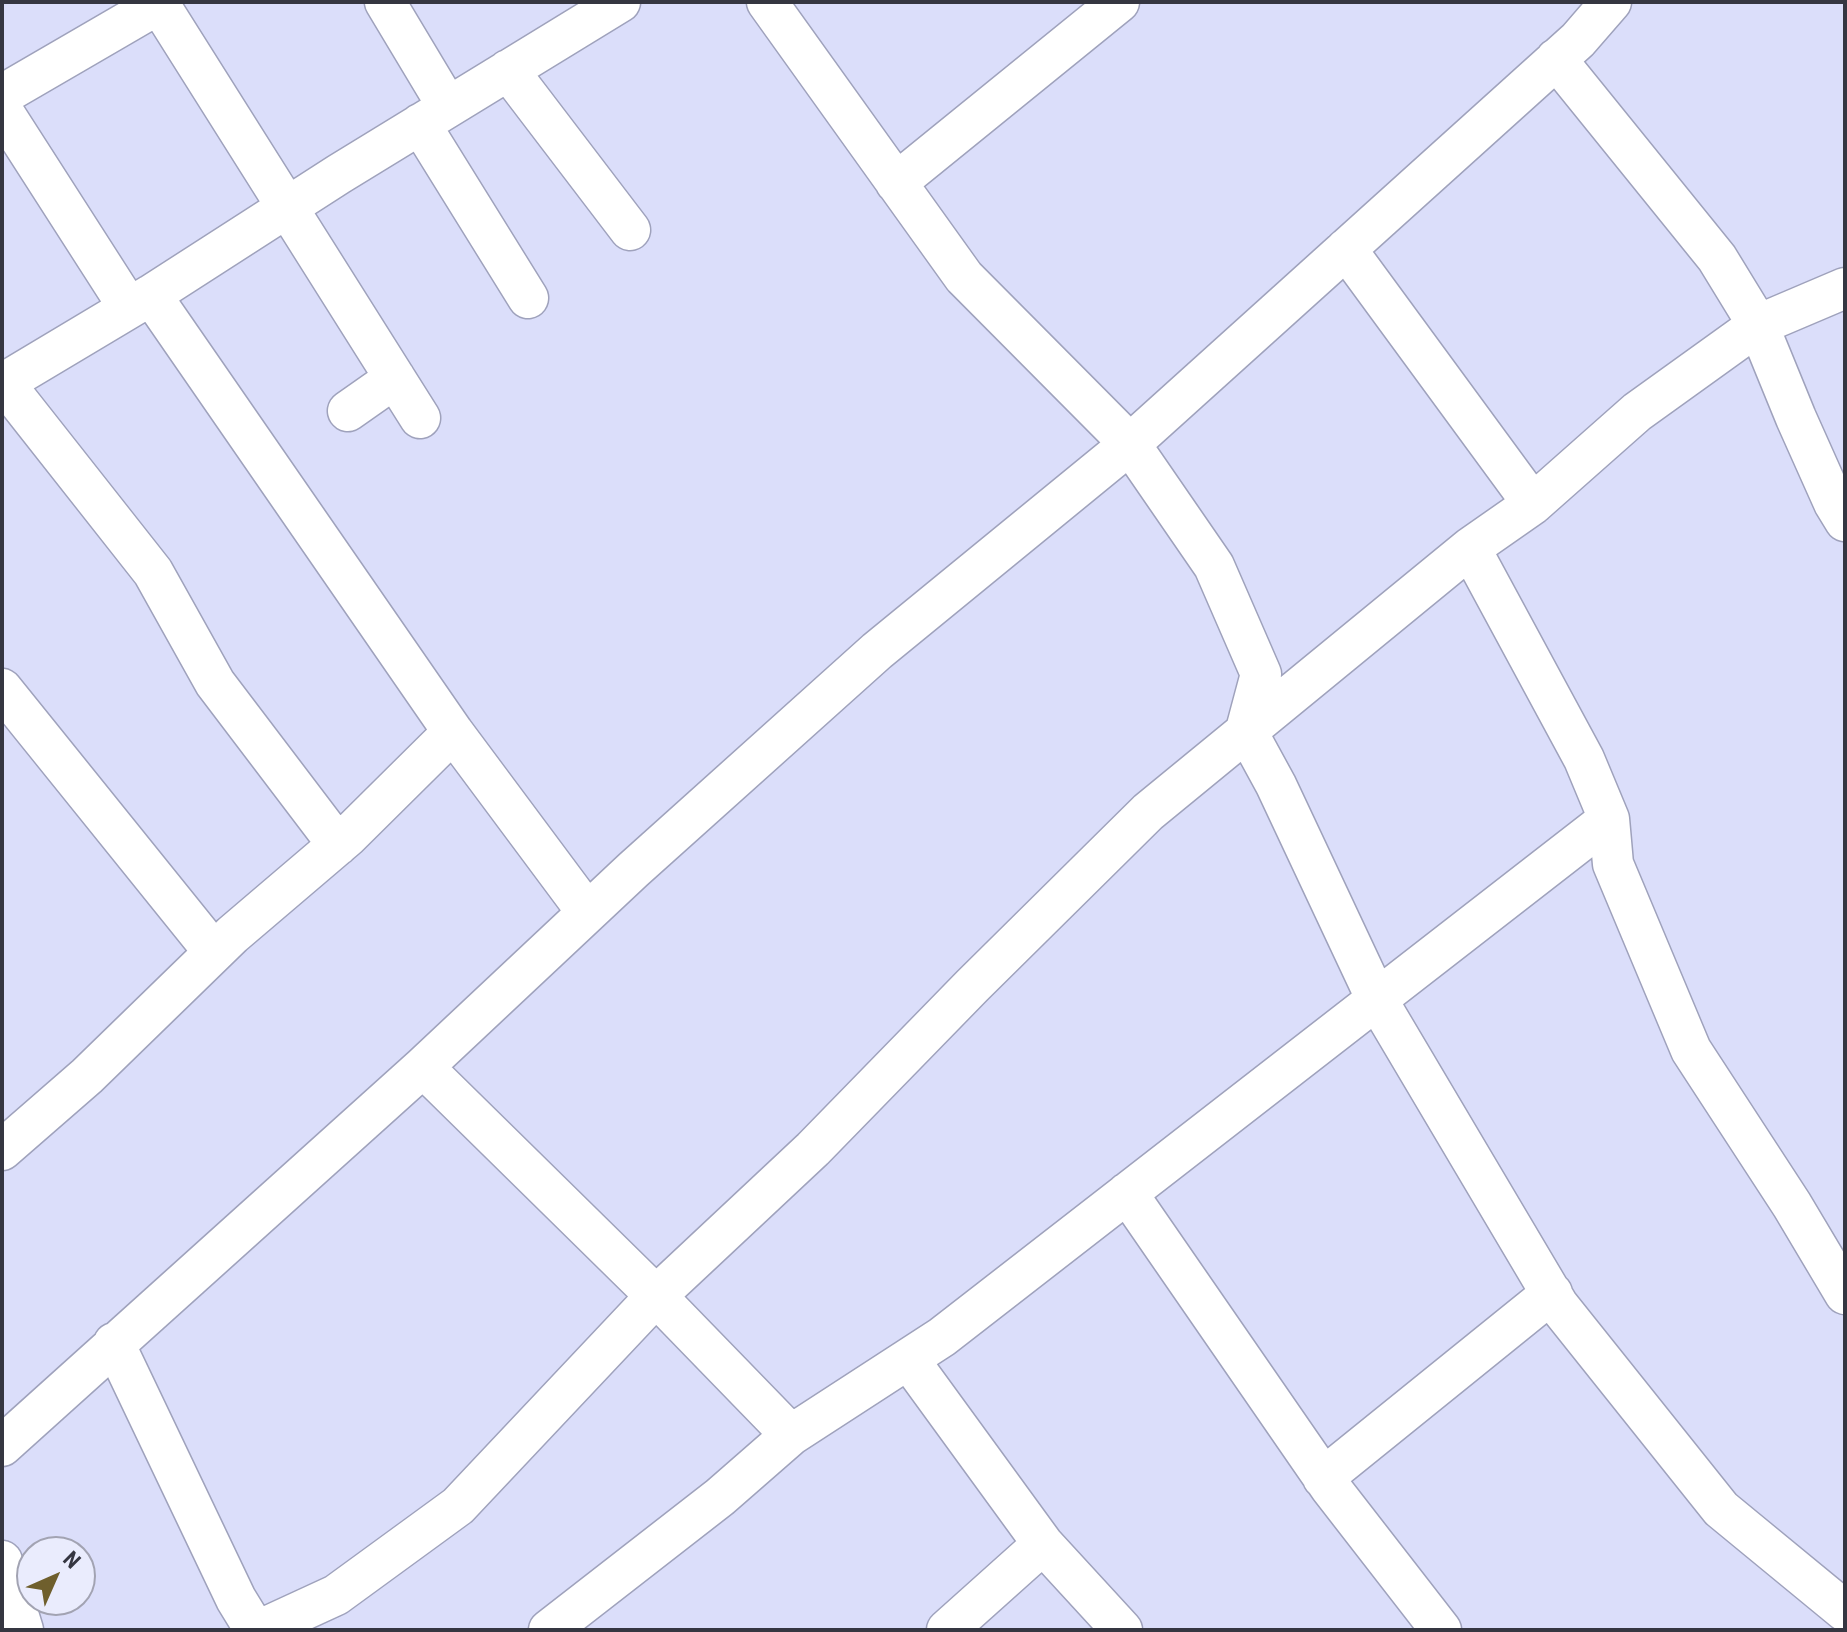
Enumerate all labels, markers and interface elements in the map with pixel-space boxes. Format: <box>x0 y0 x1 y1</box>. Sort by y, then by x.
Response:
north arrow <box>16 1536 96 1616</box>
text: N <box>58 1546 86 1574</box>

